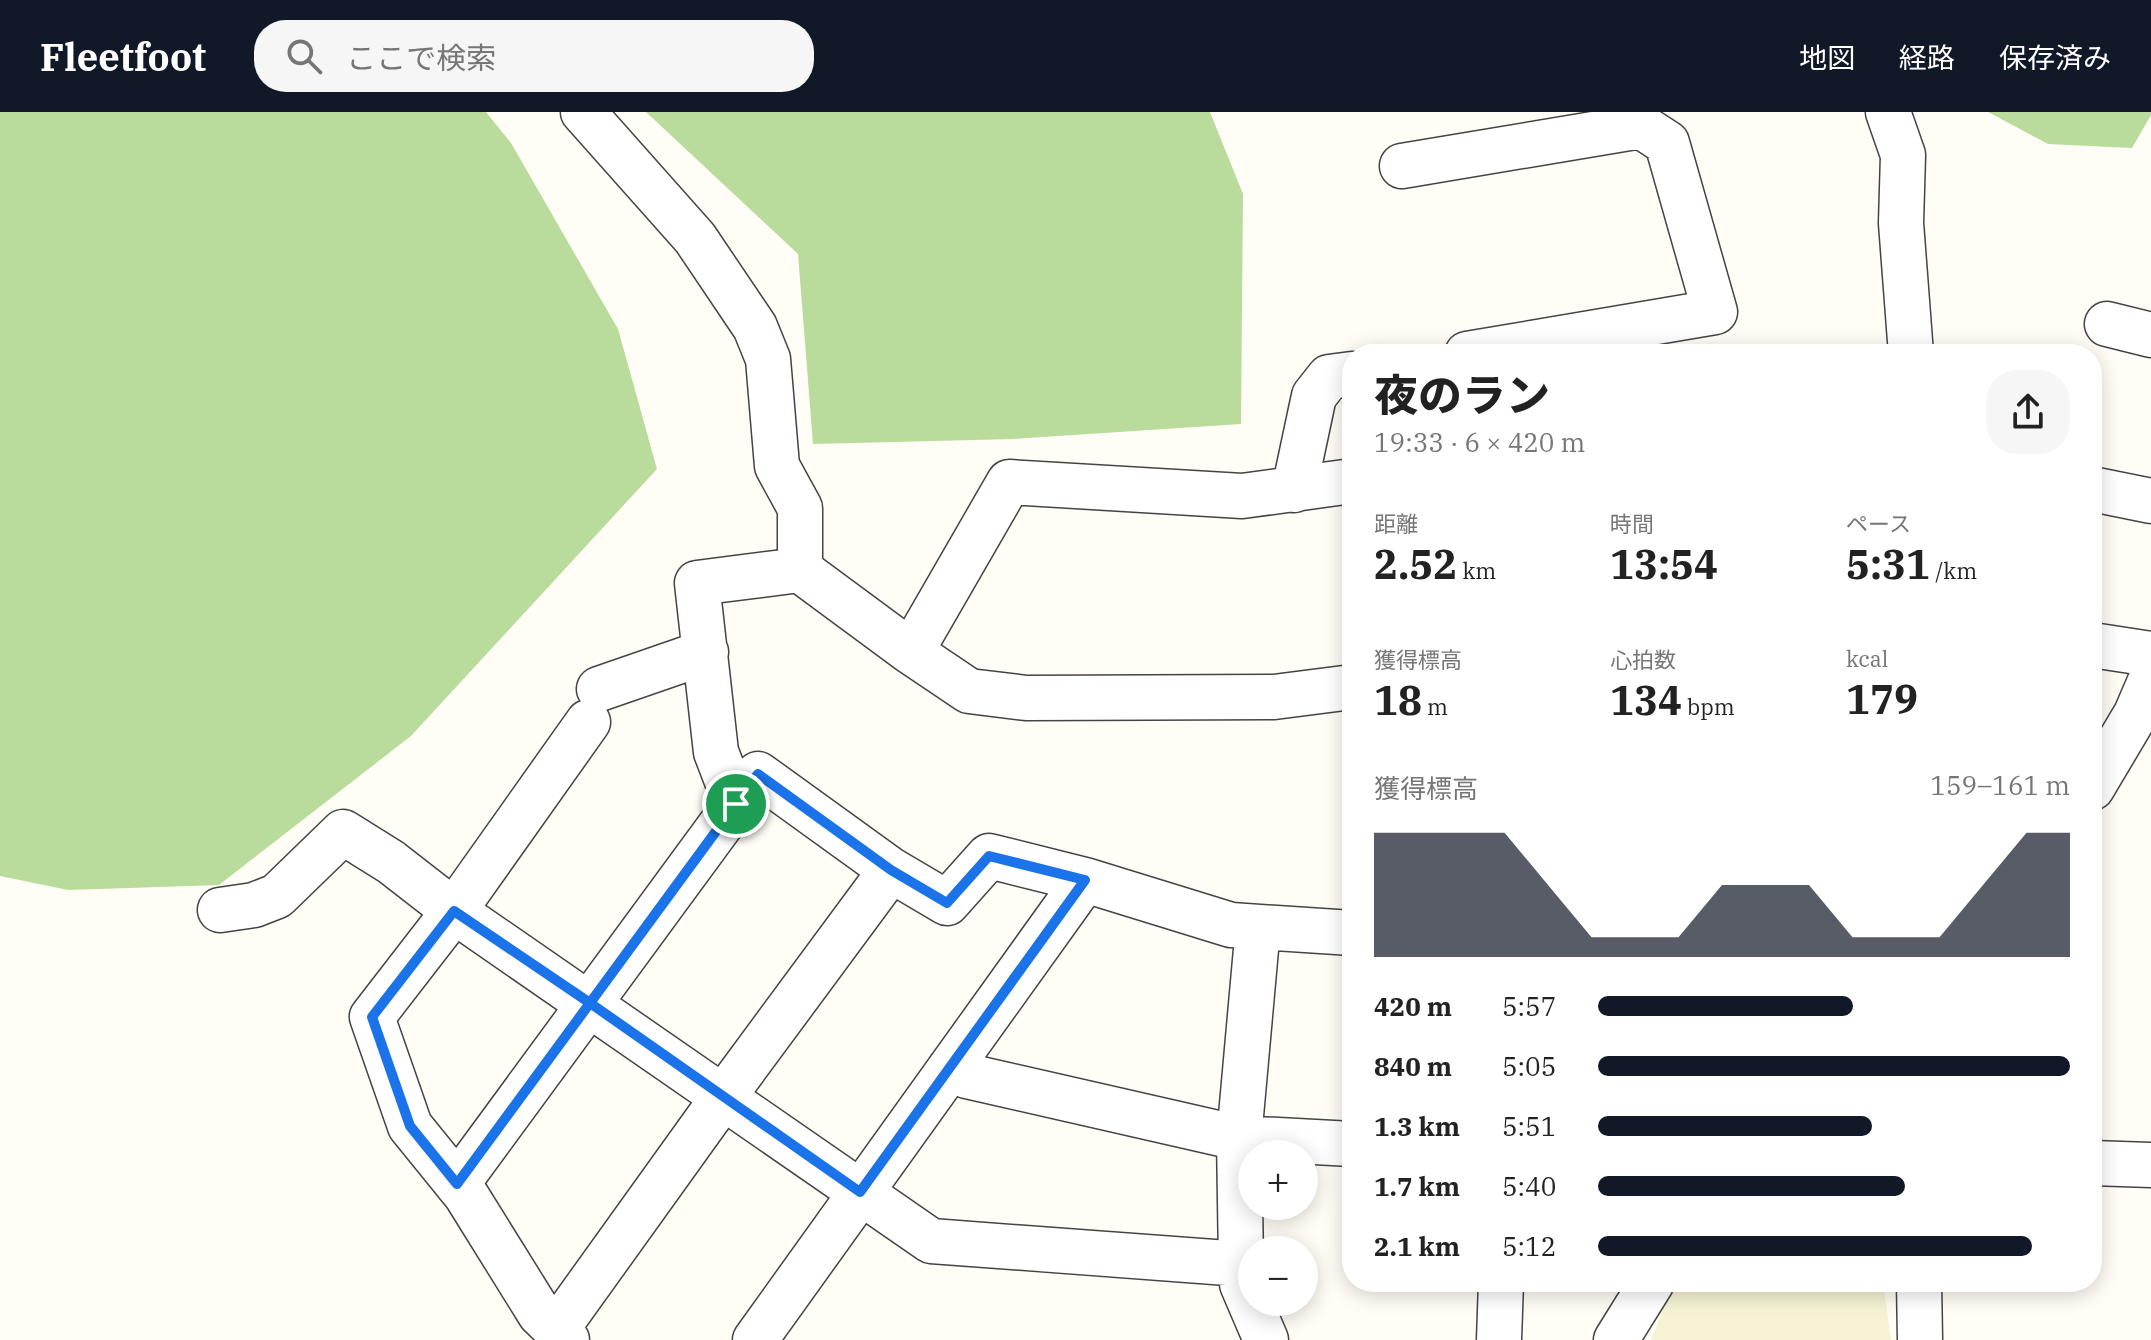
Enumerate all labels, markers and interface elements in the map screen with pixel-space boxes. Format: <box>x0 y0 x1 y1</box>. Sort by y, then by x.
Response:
search box <box>254 20 814 92</box>
text: Fleetfoot <box>40 32 206 81</box>
icon: search <box>282 34 326 78</box>
text: ここで検索 <box>346 38 496 77</box>
text: 地図 <box>1799 39 1855 76</box>
text: 経路 <box>1899 39 1955 76</box>
text: 保存済み <box>1999 39 2111 76</box>
text: 夜のラン <box>1374 366 1550 423</box>
button: share <box>1986 370 2070 454</box>
text: 19:33 · 6 × 420 m <box>1374 425 1585 459</box>
text: 距離 <box>1374 509 1418 538</box>
text: 時間 <box>1610 509 1654 538</box>
text: ペース <box>1846 509 1911 538</box>
text: 2.52 <box>1374 538 1457 590</box>
text: 13:54 <box>1610 538 1718 590</box>
text: 5:31 <box>1846 538 1930 590</box>
text: km <box>1457 556 1496 585</box>
text: /km <box>1930 556 1977 585</box>
text: kcal <box>1846 644 1888 673</box>
text: 獲得標高 <box>1374 645 1462 674</box>
text: 心拍数 <box>1610 645 1676 674</box>
text: 179 <box>1846 673 1918 725</box>
text: 18 <box>1374 674 1422 726</box>
text: 134 <box>1610 674 1682 726</box>
text: m <box>1422 692 1448 721</box>
text: bpm <box>1682 692 1735 721</box>
text: 159–161 m <box>1930 768 2070 802</box>
pin <box>702 770 770 838</box>
text: 獲得標高 <box>1374 771 1478 805</box>
icon: arrive <box>714 782 758 826</box>
text: 420 m <box>1374 989 1452 1023</box>
text: 5:57 <box>1502 989 1556 1023</box>
text: 840 m <box>1374 1049 1452 1083</box>
text: 5:05 <box>1502 1049 1556 1083</box>
text: 1.3 km <box>1374 1109 1460 1143</box>
text: 5:51 <box>1502 1109 1556 1143</box>
map controls <box>1238 1140 1318 1316</box>
button: + <box>1238 1140 1318 1220</box>
text: 1.7 km <box>1374 1169 1460 1203</box>
text: 5:40 <box>1502 1169 1556 1203</box>
text: 2.1 km <box>1374 1229 1460 1263</box>
text: 5:12 <box>1502 1229 1556 1263</box>
button: − <box>1238 1236 1318 1316</box>

